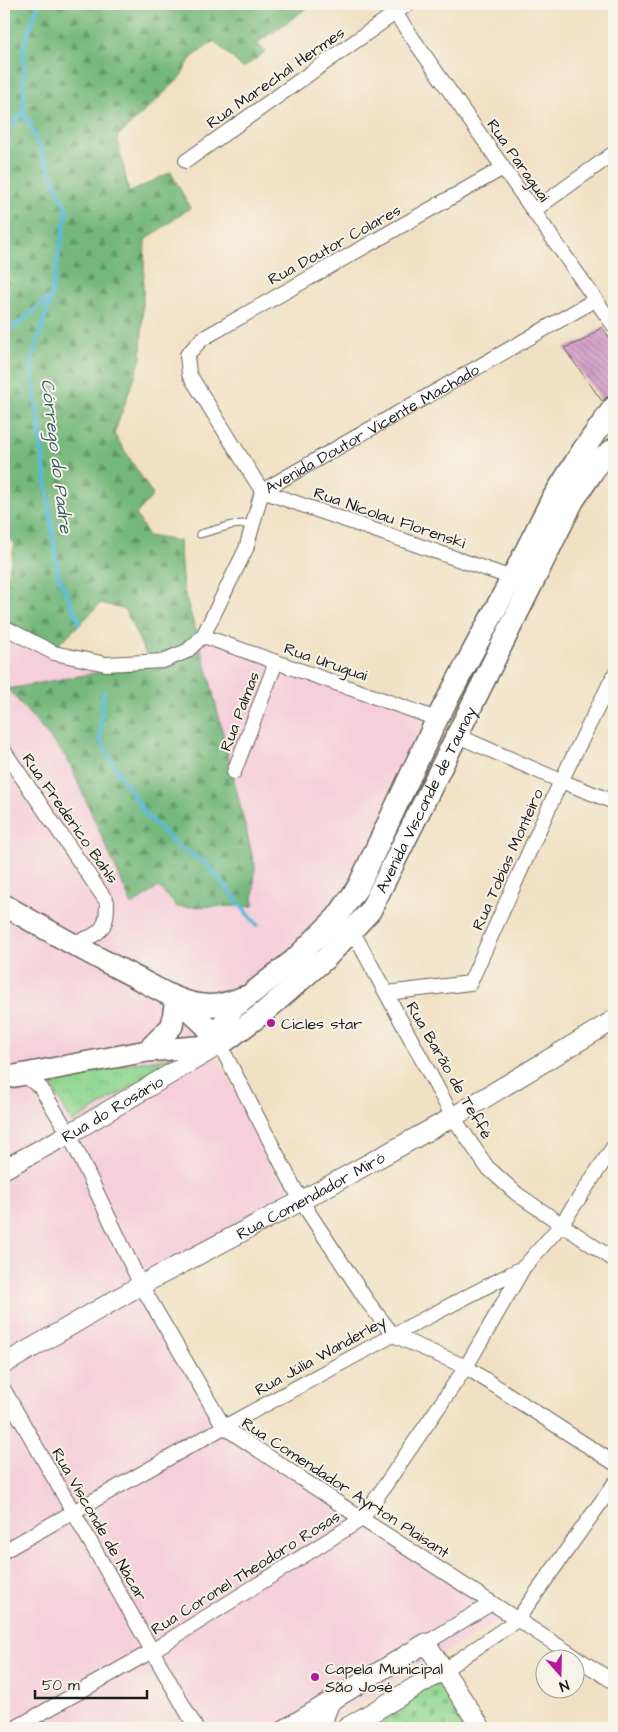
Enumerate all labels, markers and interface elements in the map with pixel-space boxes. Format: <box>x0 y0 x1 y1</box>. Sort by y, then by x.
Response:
street label: Rua Marechal Hermes <box>202 22 349 134</box>
street label: Rua Paraguai <box>481 115 555 207</box>
street label: Rua Doutor Colares <box>264 199 405 291</box>
street label: Avenida Doutor Vicente Machado <box>261 359 483 499</box>
water label: Córrego do Padre <box>34 378 79 536</box>
street label: Rua Nicolau Florenski <box>311 482 469 554</box>
street label: Rua Uruguai <box>281 637 371 688</box>
street label: Rua Palmas <box>215 668 265 754</box>
street label: Avenida Visconde de Taunay <box>371 703 483 897</box>
street label: Rua Frederico Bahls <box>17 749 123 888</box>
street label: Rua Tobias Monteiro <box>467 785 549 934</box>
street label: Rua Barão de Teffé <box>401 998 498 1144</box>
place label: Cicles star <box>281 1013 362 1035</box>
marker: Cicles star <box>265 1017 277 1029</box>
street label: Rua do Rosário <box>58 1071 168 1148</box>
street label: Rua Comendador Miró <box>233 1147 389 1245</box>
street label: Rua Júlia Wanderley <box>251 1311 391 1402</box>
street label: Rua Comendador Ayrton Plaisant <box>237 1412 454 1565</box>
street label: Rua Visconde de Nácar <box>46 1444 152 1605</box>
street label: Rua Coronel Theodoro Rosas <box>147 1505 344 1640</box>
north arrow <box>536 1650 586 1700</box>
place label: Capela Municipal São José <box>325 1658 443 1698</box>
scale bar <box>35 1667 148 1699</box>
marker: Capela Municipal São José <box>309 1671 321 1683</box>
text: N <box>556 1674 572 1696</box>
text: 50 m <box>42 1675 80 1696</box>

